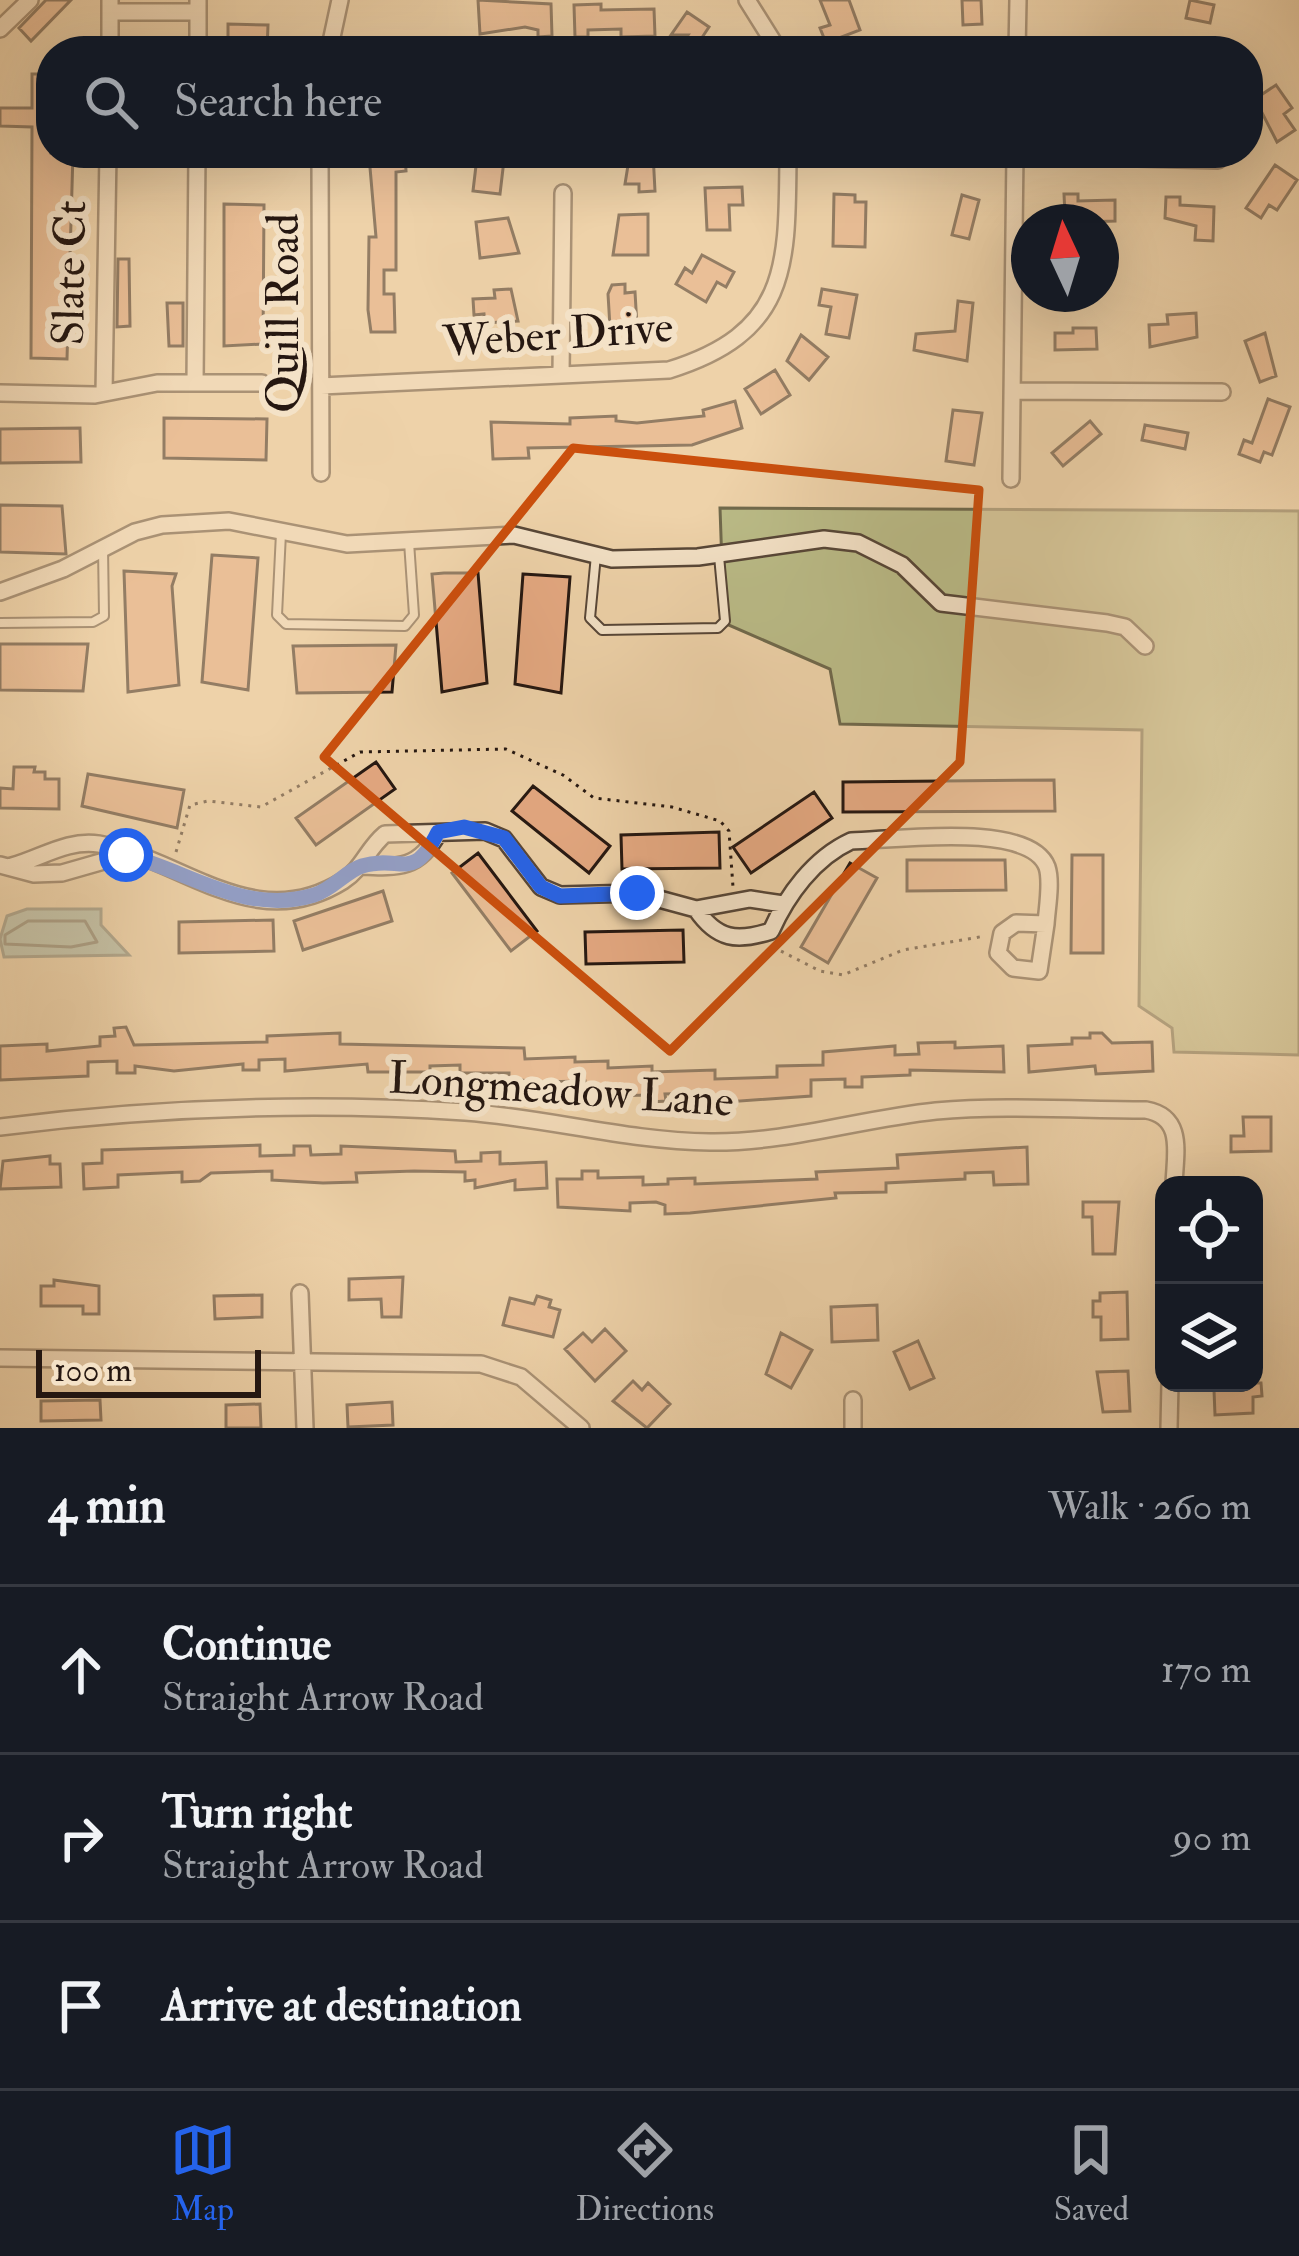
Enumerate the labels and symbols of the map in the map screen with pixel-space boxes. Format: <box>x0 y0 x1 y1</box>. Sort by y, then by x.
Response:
street label: Slate Ct <box>41 200 99 346</box>
north arrow <box>1011 204 1119 312</box>
street label: Quill Road <box>256 213 312 413</box>
street label: Weber Drive <box>440 299 675 371</box>
route start <box>99 828 153 882</box>
route end <box>610 866 664 920</box>
street label: Longmeadow Lane <box>387 1050 735 1130</box>
scale bar <box>36 1344 261 1397</box>

